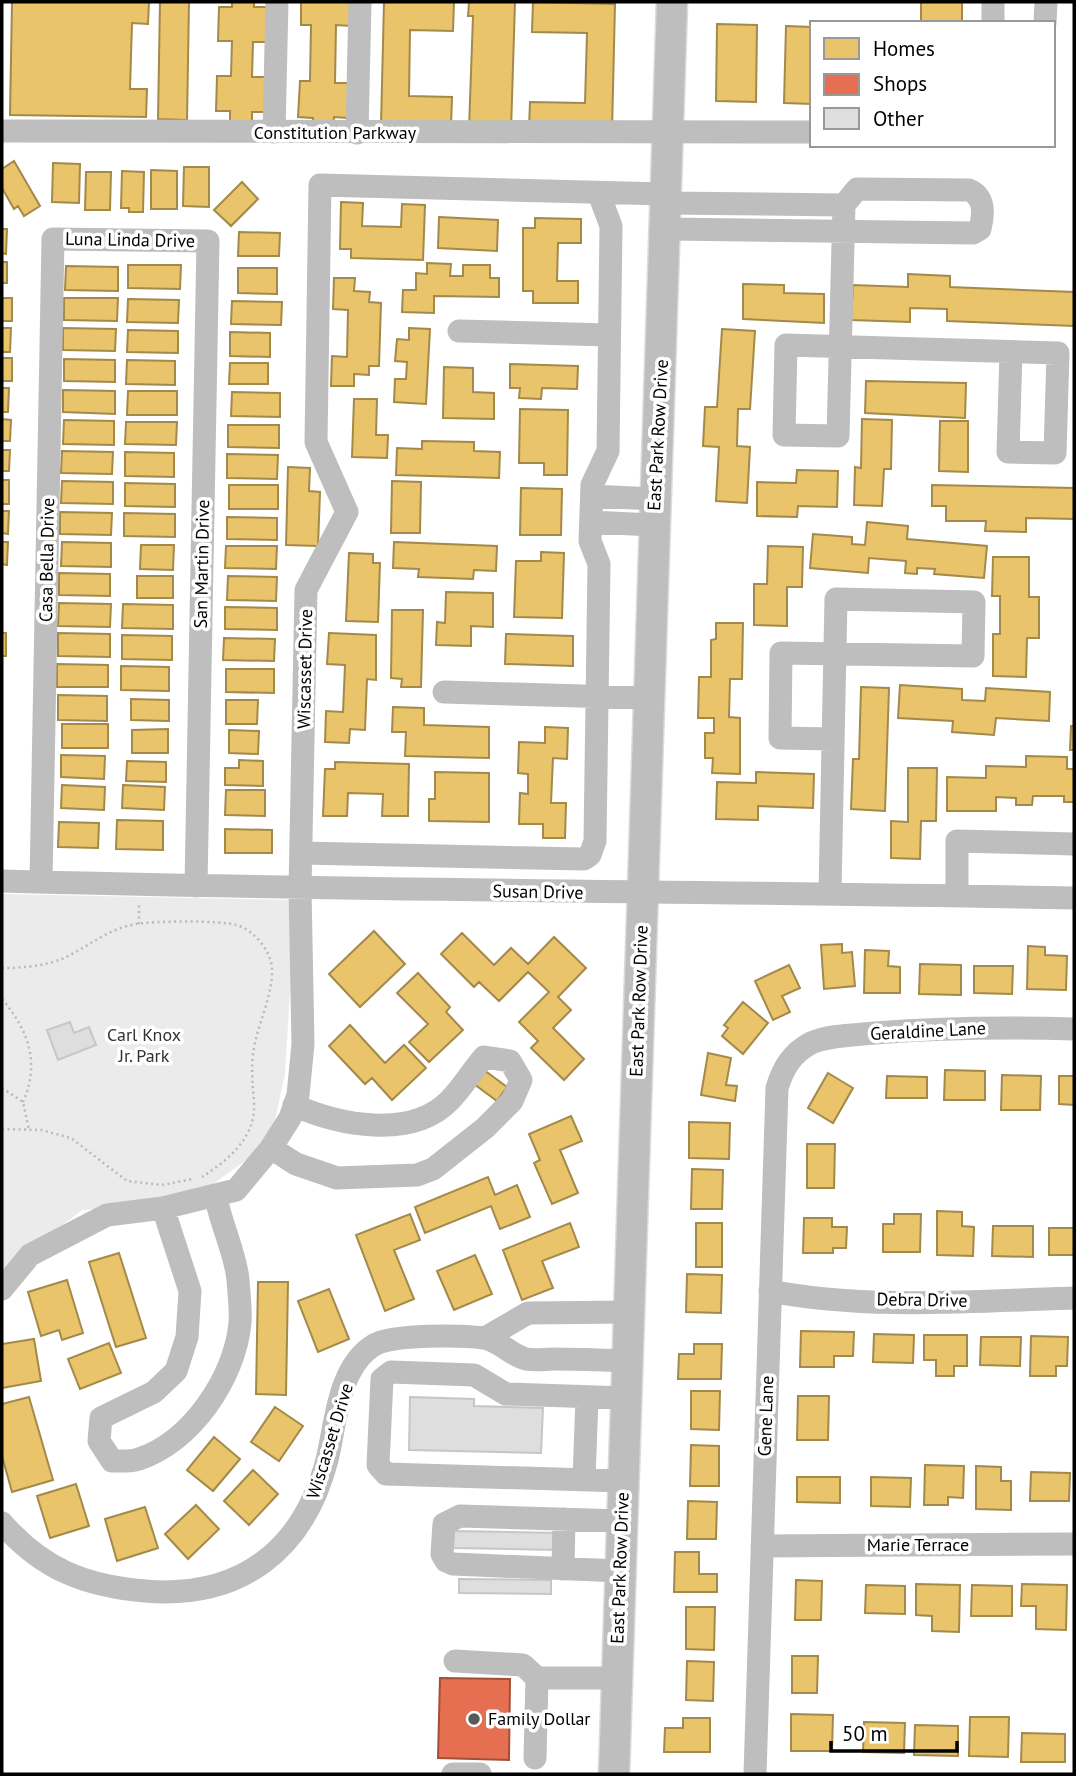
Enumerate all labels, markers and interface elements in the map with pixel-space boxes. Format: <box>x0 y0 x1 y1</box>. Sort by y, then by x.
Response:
legend <box>810 21 1055 147</box>
text: Homes <box>873 35 935 62</box>
text: Shops <box>873 70 927 97</box>
text: Other <box>873 105 924 132</box>
street label: Constitution Parkway <box>254 121 417 144</box>
street label: Luna Linda Drive <box>65 227 195 252</box>
street label: East Park Row Drive <box>642 359 673 511</box>
street label: Casa Bella Drive <box>34 498 59 622</box>
street label: San Martin Drive <box>189 499 214 629</box>
street label: Wiscasset Drive <box>292 609 317 729</box>
street label: Susan Drive <box>492 879 584 904</box>
street label: East Park Row Drive <box>624 925 653 1077</box>
street label: Geraldine Lane <box>870 1016 986 1045</box>
park label: Carl Knox Jr. Park <box>107 1023 181 1067</box>
street label: Debra Drive <box>876 1287 968 1312</box>
street label: Gene Lane <box>753 1375 778 1457</box>
street label: Wiscasset Drive <box>301 1380 358 1502</box>
street label: East Park Row Drive <box>605 1492 634 1644</box>
street label: Marie Terrace <box>867 1533 969 1556</box>
place label: Family Dollar <box>488 1707 590 1730</box>
scale bar <box>831 1710 957 1754</box>
marker: Family Dollar <box>466 1711 482 1727</box>
text: 50 m <box>842 1720 888 1747</box>

